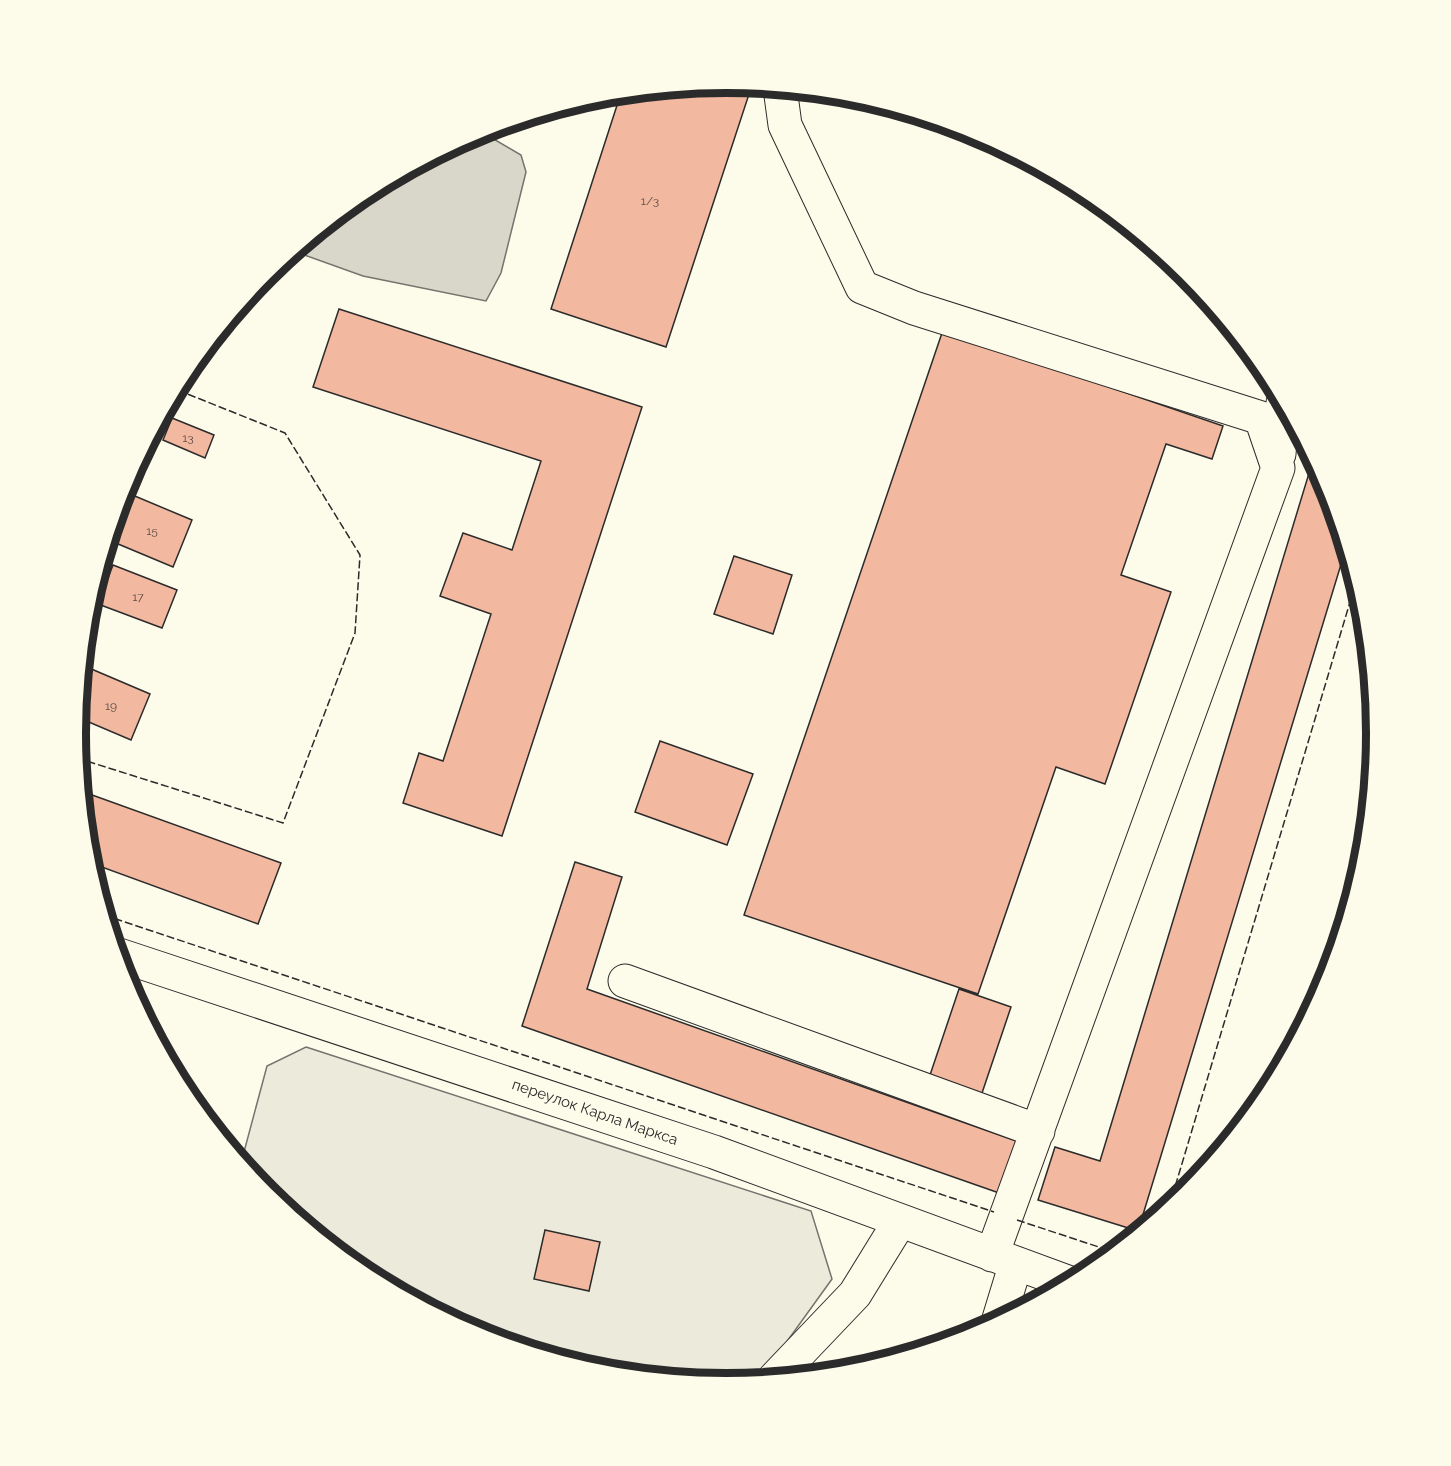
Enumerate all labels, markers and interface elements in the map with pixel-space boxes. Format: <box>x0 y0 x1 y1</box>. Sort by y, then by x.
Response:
house number: 1/3 <box>641 194 659 208</box>
house number: 13 <box>182 431 194 445</box>
house number: 15 <box>146 524 158 538</box>
house number: 17 <box>132 590 144 604</box>
house number: 19 <box>105 699 117 713</box>
street label: переулок Карла Маркса <box>510 1075 680 1149</box>

